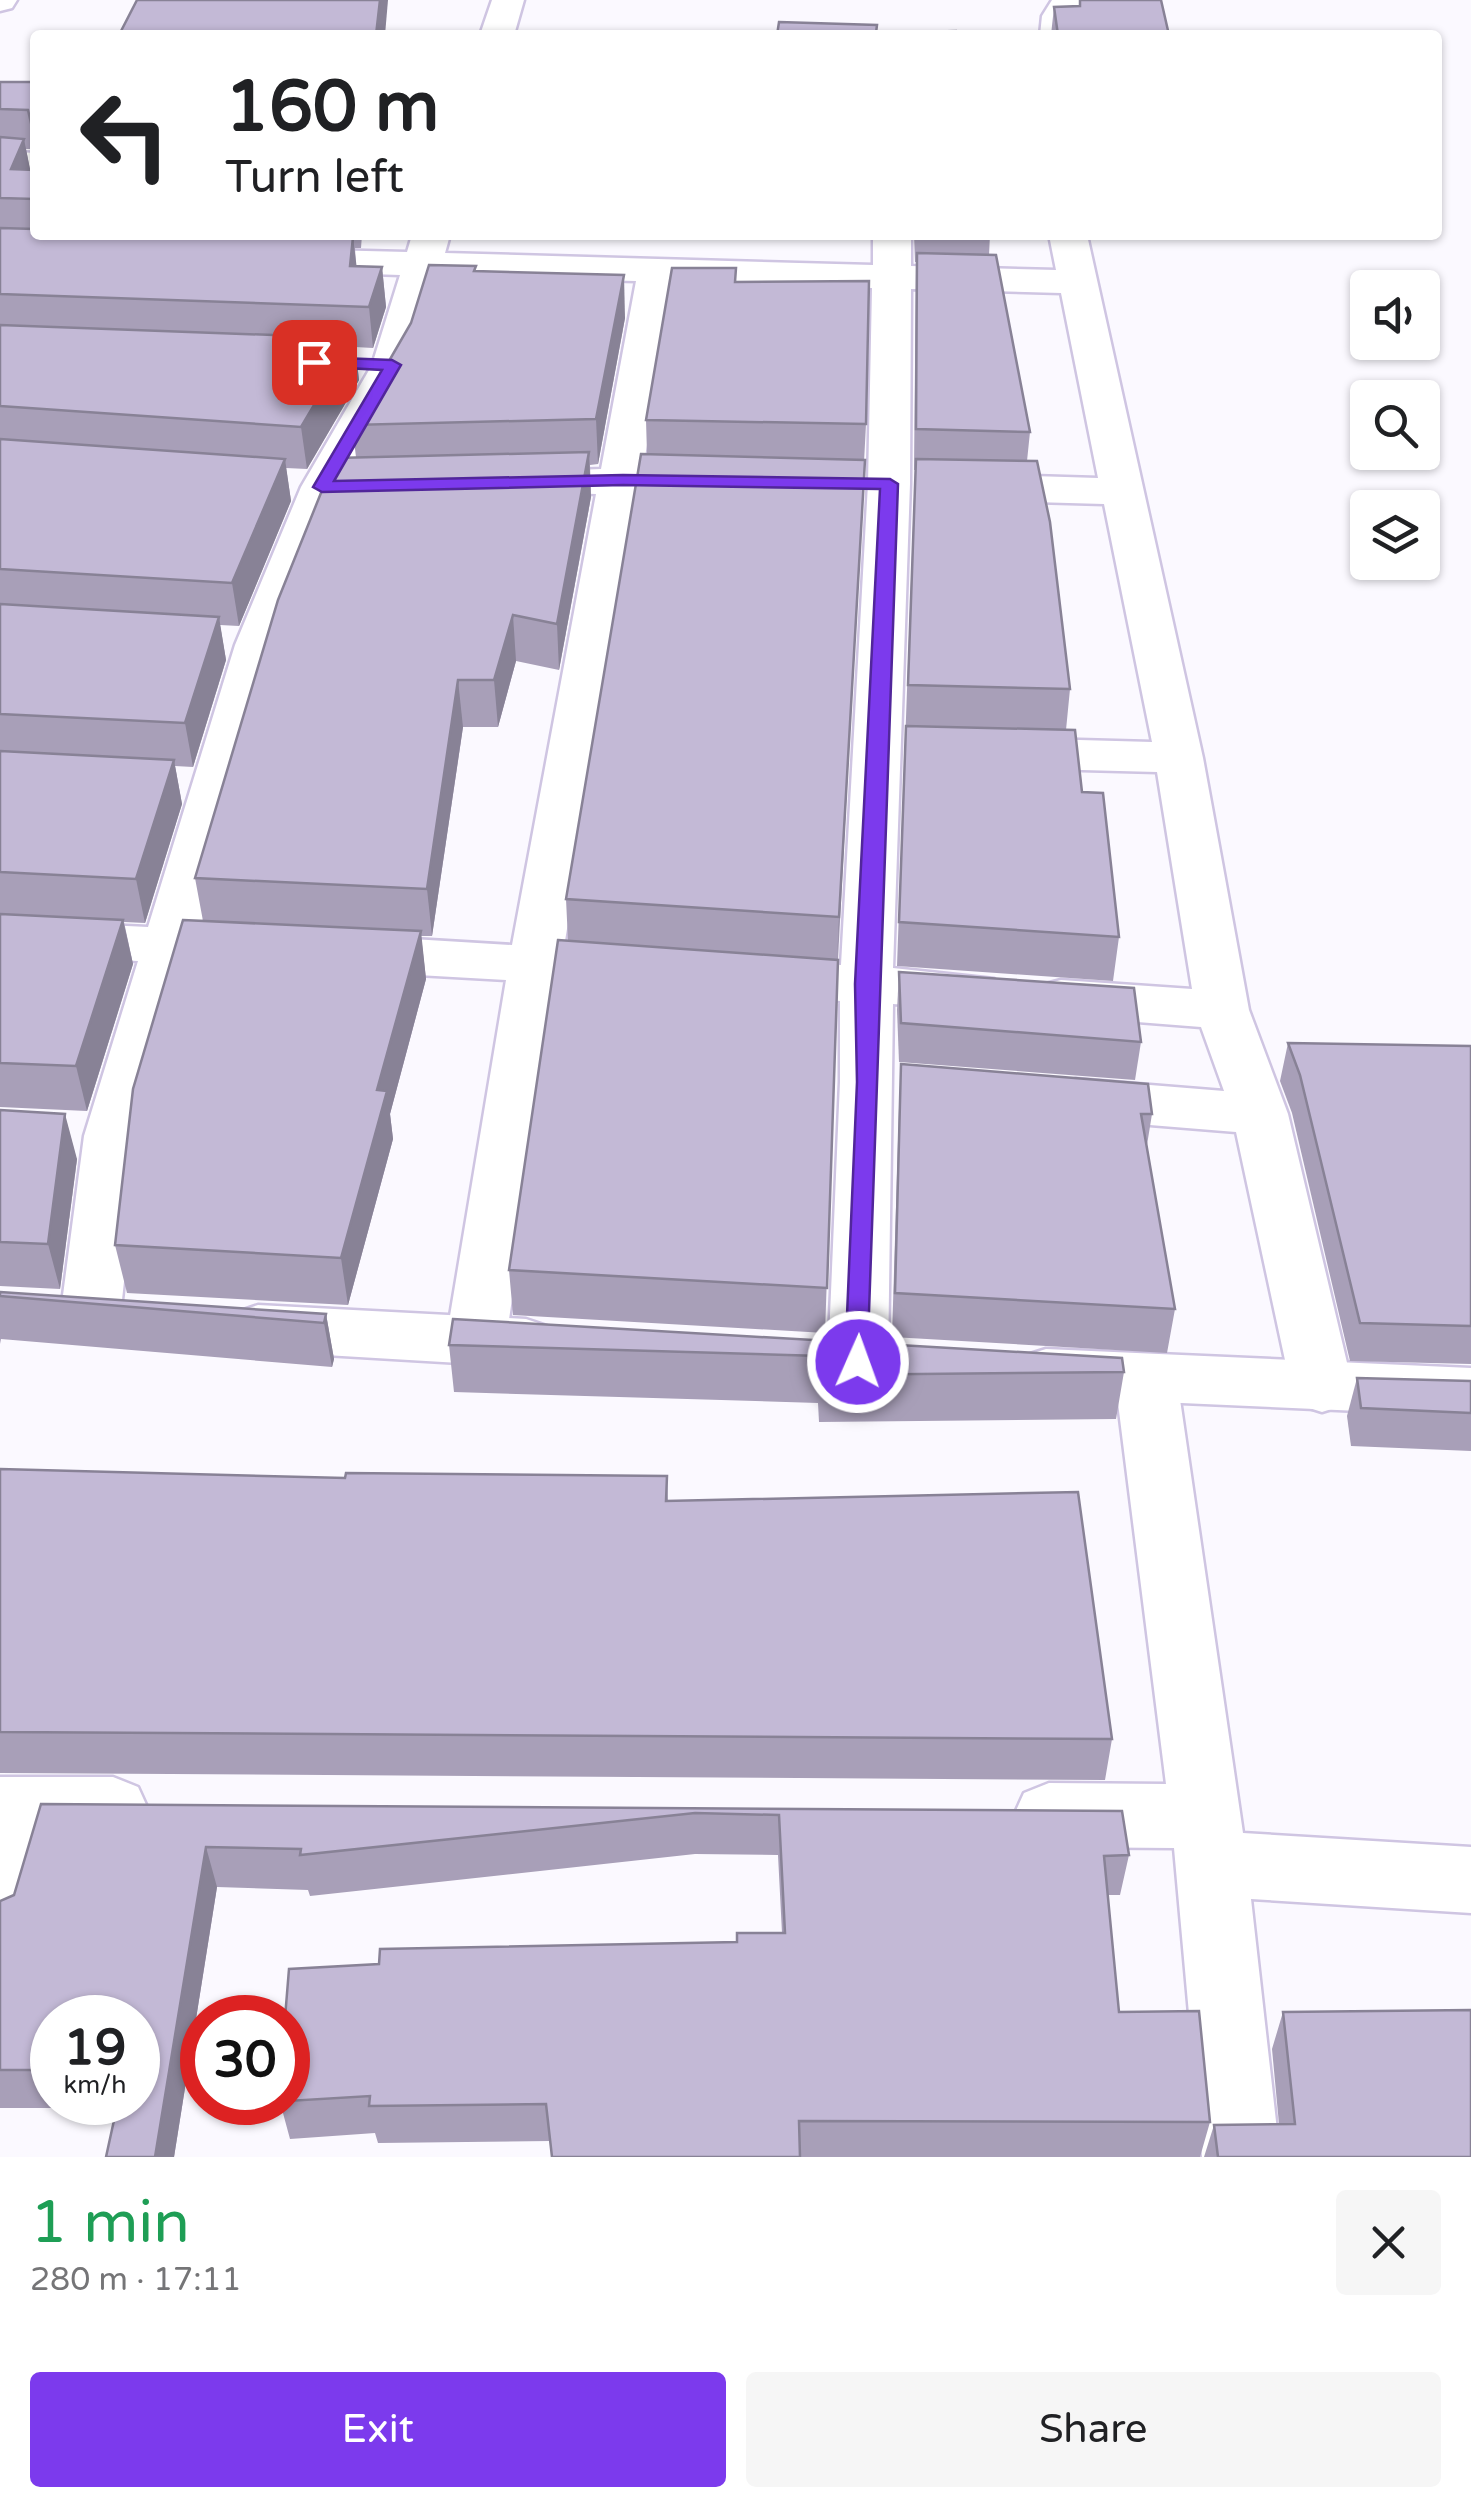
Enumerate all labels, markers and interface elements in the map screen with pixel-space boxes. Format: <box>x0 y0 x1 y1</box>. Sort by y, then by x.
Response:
text: 160 m <box>225 66 439 150</box>
icon: left <box>60 70 190 200</box>
text: Turn left <box>225 151 404 205</box>
map controls <box>1350 270 1440 580</box>
button: sound <box>1350 270 1440 360</box>
pin <box>272 320 357 405</box>
icon: arrive <box>287 335 342 390</box>
button: search <box>1350 380 1440 470</box>
button: layers <box>1350 490 1440 580</box>
position arrow <box>806 1310 910 1414</box>
speed limit sign: 30 <box>180 1995 310 2125</box>
text: 19 <box>64 2018 126 2078</box>
text: km/h <box>64 2070 126 2100</box>
text: 1 min <box>30 2187 190 2259</box>
button: close <box>1336 2190 1441 2295</box>
text: 280 m · 17:11 <box>30 2261 242 2299</box>
button: Exit <box>30 2372 726 2487</box>
button: Share <box>746 2372 1441 2487</box>

